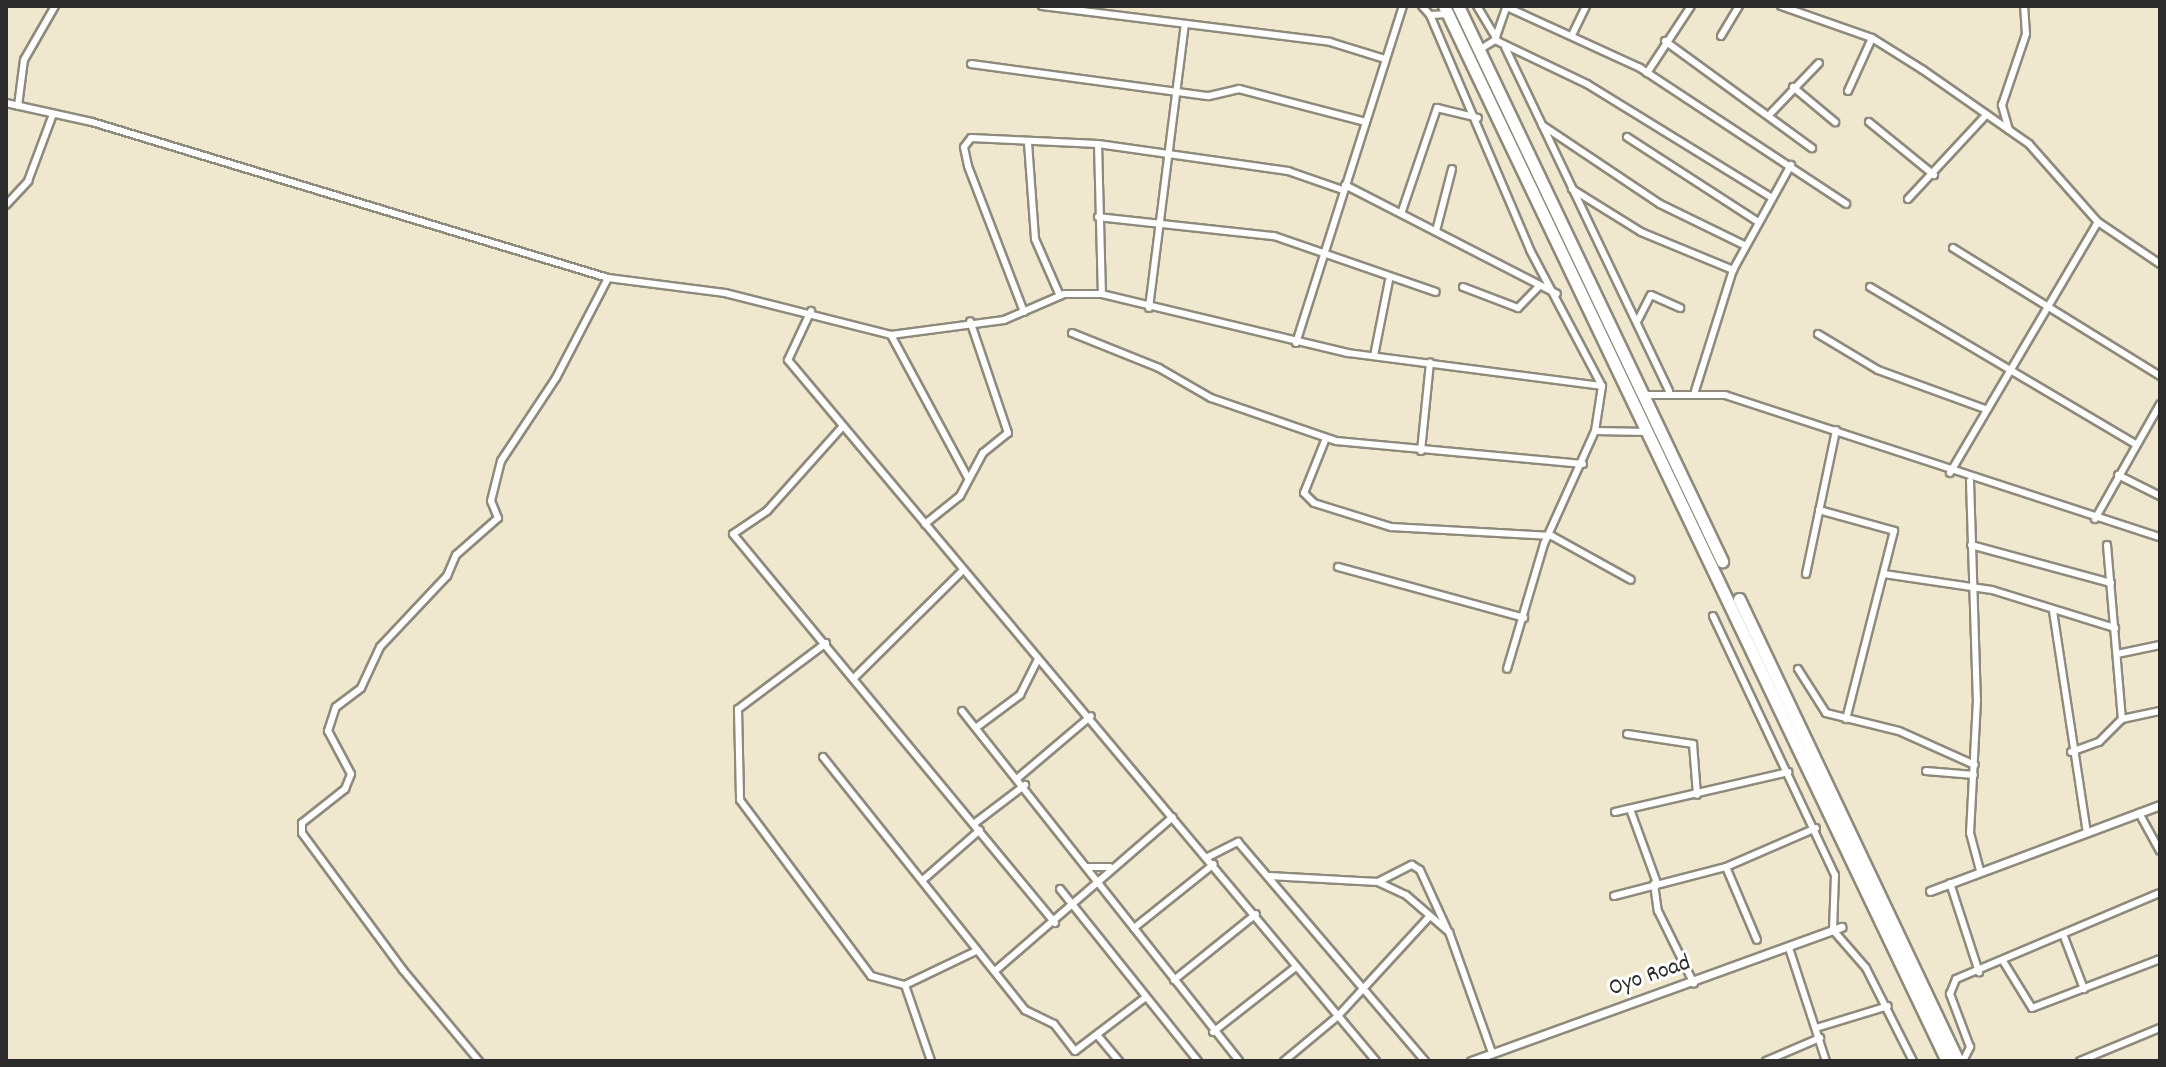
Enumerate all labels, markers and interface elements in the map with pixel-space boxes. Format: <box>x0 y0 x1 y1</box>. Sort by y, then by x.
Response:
street label: Oyo Road <box>1605 950 1695 1004</box>

